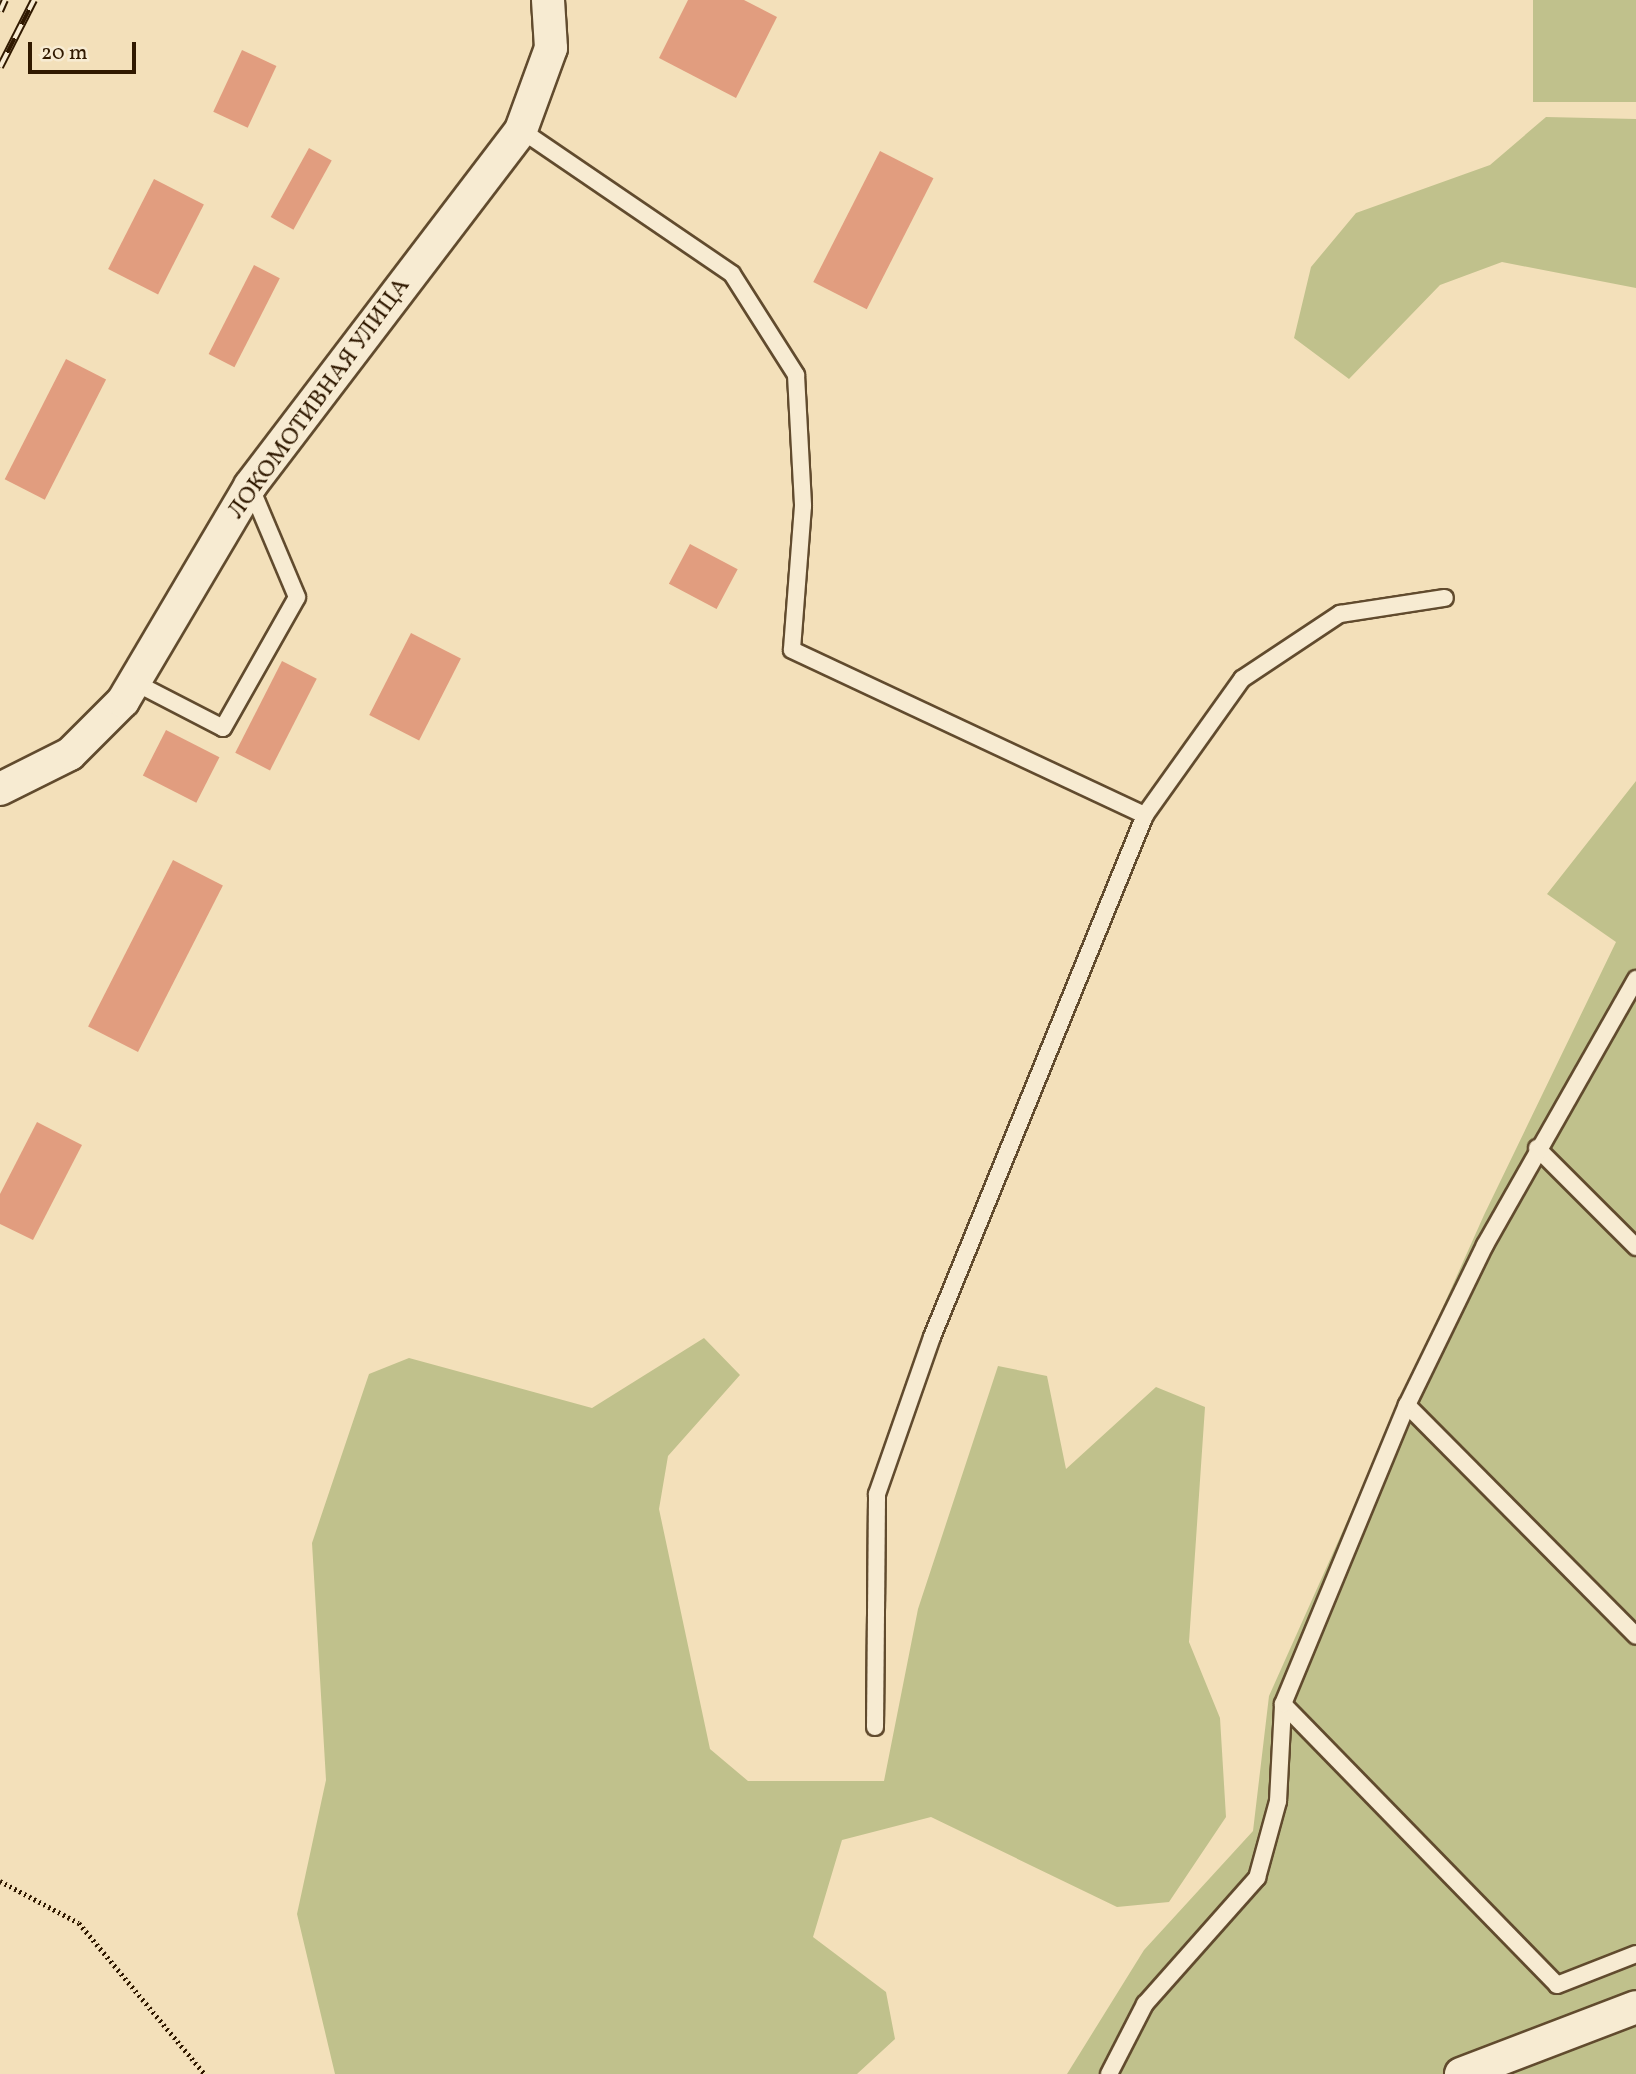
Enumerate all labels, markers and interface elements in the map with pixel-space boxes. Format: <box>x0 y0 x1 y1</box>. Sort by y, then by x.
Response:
scale bar <box>32 28 140 72</box>
text: 20 m <box>41 39 87 68</box>
street label: ЛОКОМОТИВНАЯ УЛИЦА <box>223 273 417 525</box>

